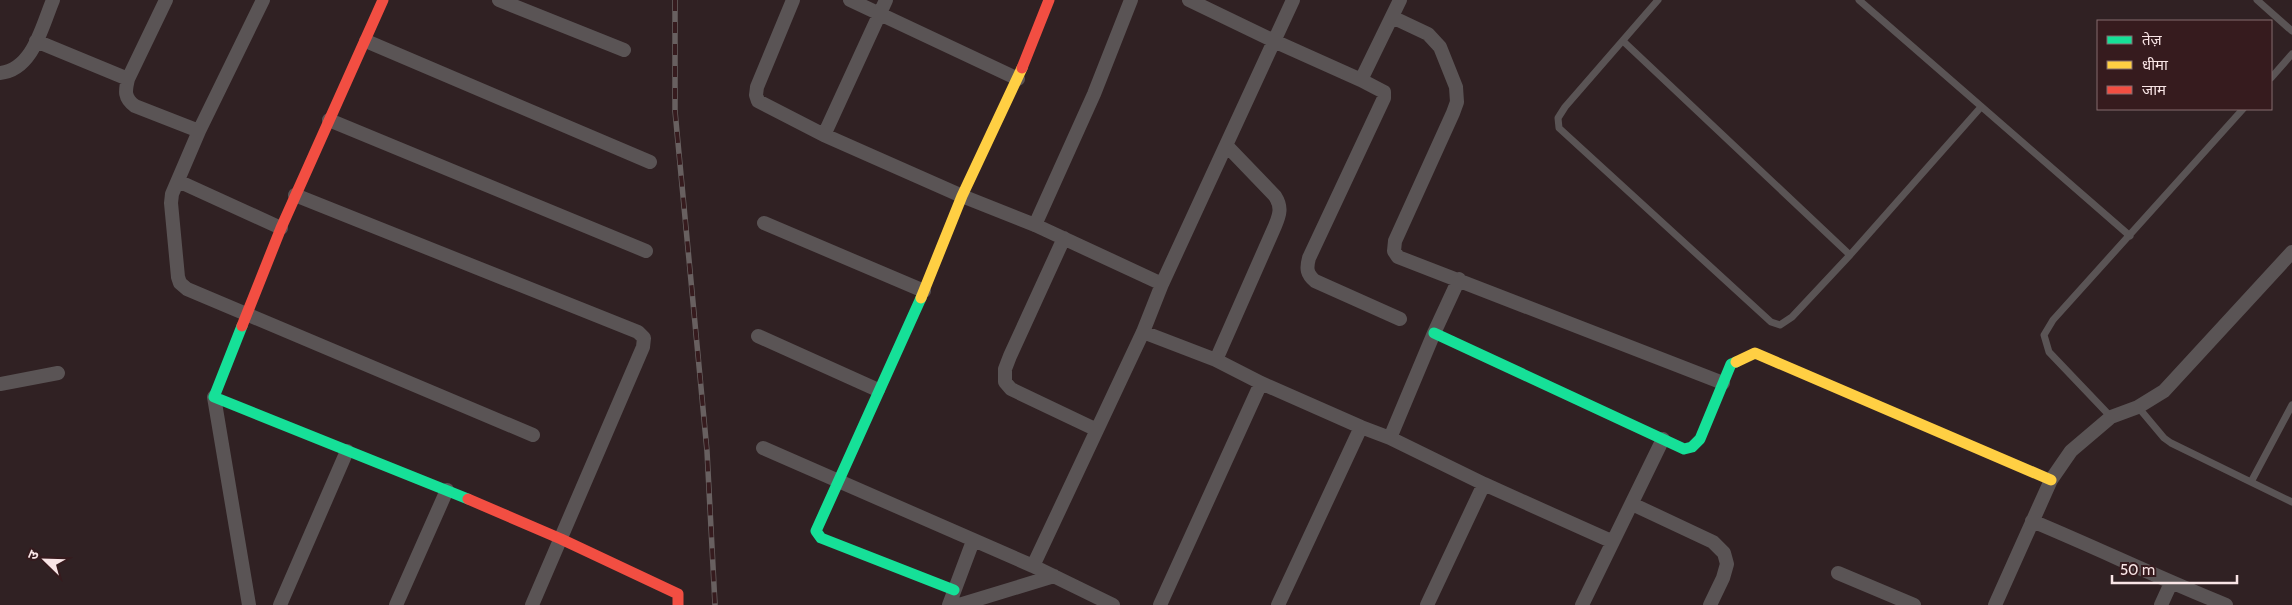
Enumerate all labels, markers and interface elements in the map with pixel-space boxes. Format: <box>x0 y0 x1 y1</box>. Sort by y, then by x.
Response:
legend <box>2097 20 2272 110</box>
text: तेज़ <box>2142 31 2163 49</box>
text: धीमा <box>2142 56 2169 74</box>
text: जाम <box>2142 81 2167 99</box>
north arrow <box>20 535 70 585</box>
text: उ <box>23 547 43 562</box>
scale bar <box>2112 552 2237 584</box>
text: 50 m <box>2120 561 2155 579</box>

